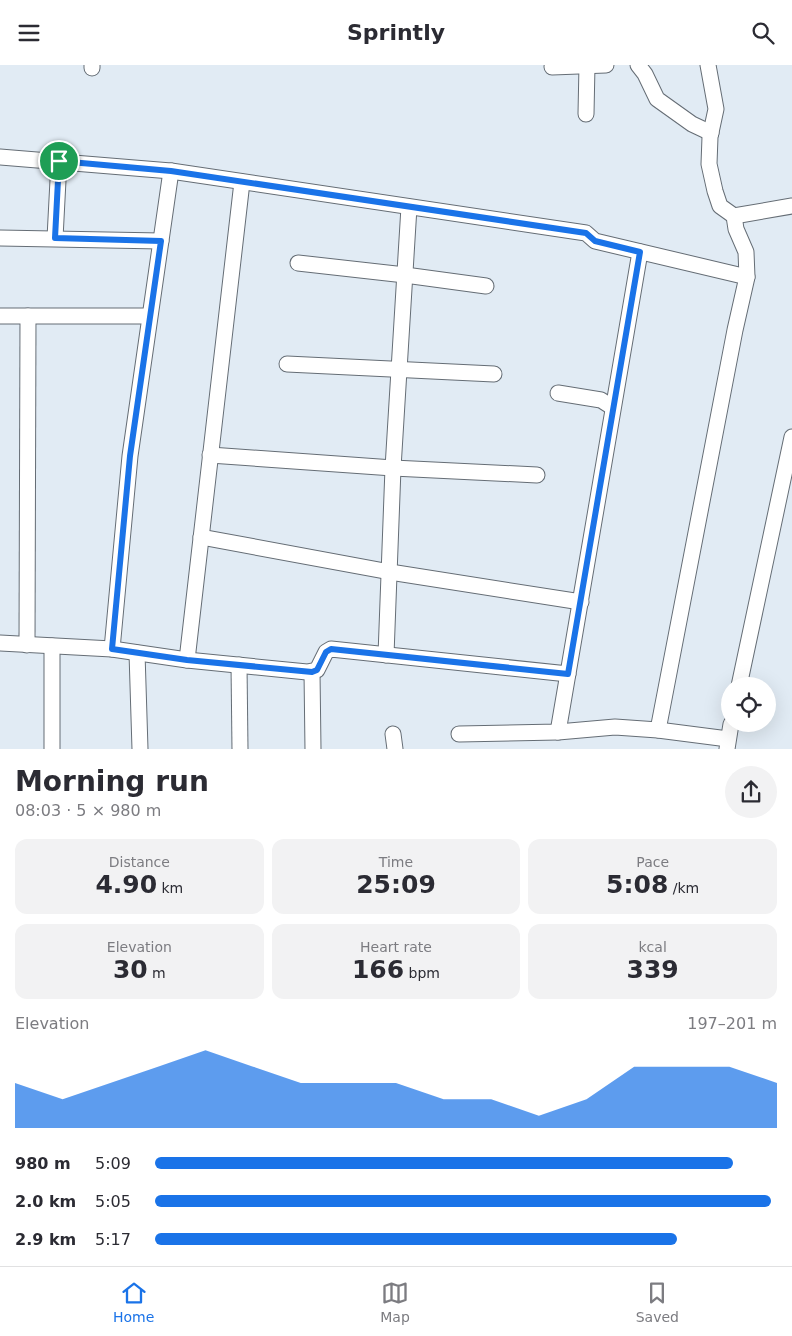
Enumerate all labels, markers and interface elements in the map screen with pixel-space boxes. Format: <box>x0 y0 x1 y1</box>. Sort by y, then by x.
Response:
icon: menu <box>15 19 43 47</box>
icon: search <box>749 19 777 47</box>
text: Sprintly <box>347 20 445 45</box>
pin <box>38 140 80 182</box>
icon: arrive <box>45 147 73 175</box>
map controls <box>721 677 776 732</box>
button: locate <box>721 677 776 732</box>
text: Morning run <box>15 765 209 798</box>
button: share <box>725 766 777 818</box>
text: 08:03 · 5 × 980 m <box>15 801 161 820</box>
text: Distance <box>109 854 170 870</box>
text: Time <box>379 854 413 870</box>
text: Pace <box>636 854 669 870</box>
text: 4.90 <box>95 870 157 899</box>
text: 25:09 <box>356 870 436 899</box>
text: 5:08 <box>606 870 668 899</box>
text: km <box>157 880 183 896</box>
text: /km <box>668 880 699 896</box>
text: Elevation <box>107 939 172 955</box>
text: Heart rate <box>360 939 432 955</box>
text: kcal <box>639 939 667 955</box>
text: 30 <box>113 955 148 984</box>
text: 166 <box>352 955 404 984</box>
text: 339 <box>627 955 679 984</box>
text: m <box>148 965 166 981</box>
text: bpm <box>404 965 440 981</box>
text: Elevation <box>15 1014 89 1033</box>
text: 197–201 m <box>687 1014 777 1033</box>
text: 980 m <box>15 1154 71 1173</box>
text: 5:09 <box>95 1154 131 1173</box>
text: 2.0 km <box>15 1192 76 1211</box>
text: 5:05 <box>95 1192 131 1211</box>
text: 2.9 km <box>15 1230 76 1249</box>
text: 5:17 <box>95 1230 131 1249</box>
tab: Home <box>113 1279 154 1325</box>
tab: Map <box>380 1279 410 1325</box>
tab: Saved <box>636 1279 679 1325</box>

